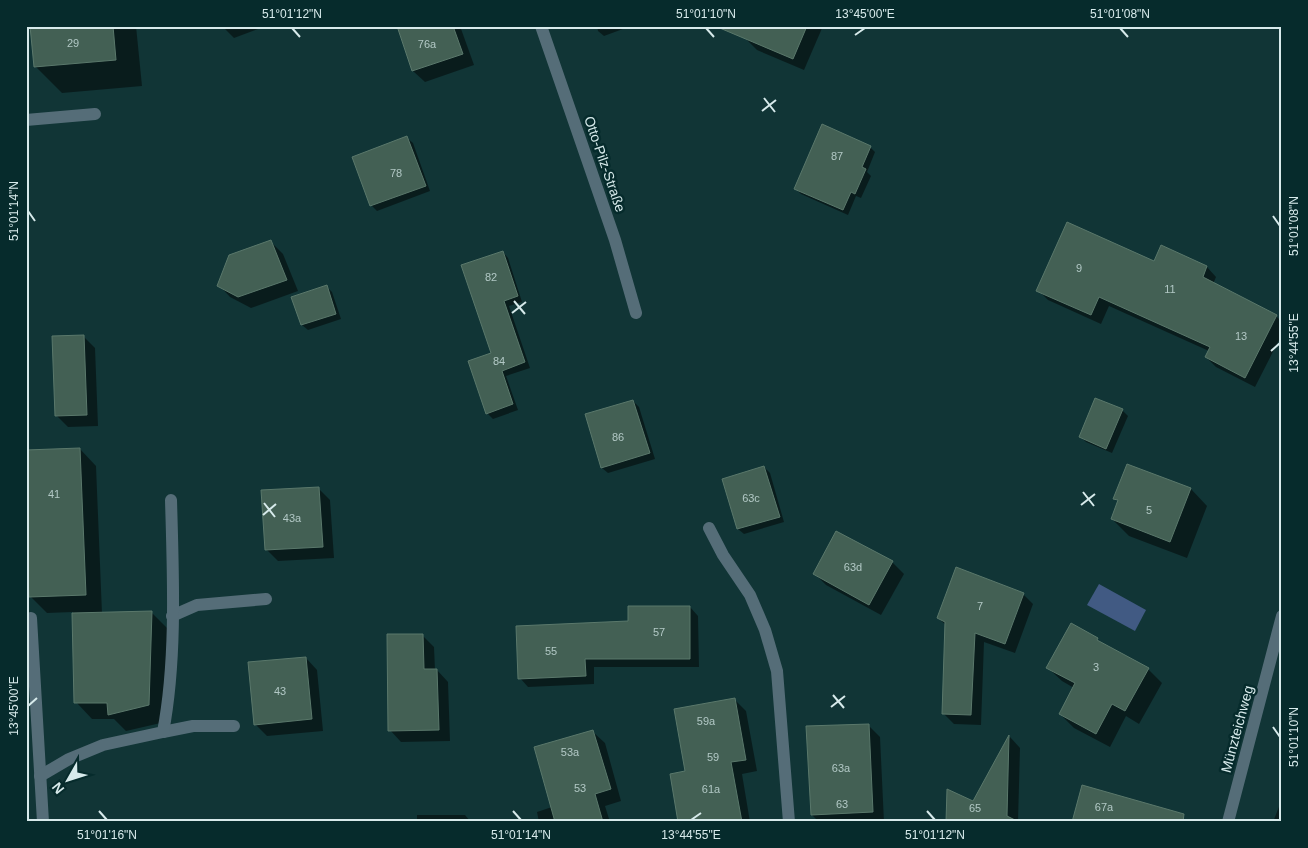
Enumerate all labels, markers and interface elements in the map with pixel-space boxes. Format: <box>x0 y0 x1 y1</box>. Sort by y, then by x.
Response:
text: 51°01'12"N <box>262 7 322 21</box>
text: 51°01'10"N <box>676 7 736 21</box>
text: 13°45'00"E <box>835 7 895 21</box>
text: 51°01'08"N <box>1090 7 1150 21</box>
house number: 29 <box>67 37 79 49</box>
house number: 76a <box>418 38 437 50</box>
street label: Otto-Pilz-Straße <box>581 114 629 214</box>
house number: 87 <box>831 150 843 162</box>
house number: 78 <box>390 167 402 179</box>
text: 51°01'14"N <box>7 181 21 241</box>
text: 51°01'08"N <box>1287 196 1301 256</box>
house number: 9 <box>1076 262 1082 274</box>
house number: 82 <box>485 271 497 283</box>
house number: 11 <box>1164 283 1176 295</box>
text: 13°44'55"E <box>1287 313 1301 373</box>
house number: 13 <box>1235 330 1247 342</box>
house number: 84 <box>493 355 505 367</box>
house number: 86 <box>612 431 624 443</box>
house number: 41 <box>48 488 60 500</box>
house number: 63c <box>742 492 760 504</box>
house number: 5 <box>1146 504 1152 516</box>
house number: 43a <box>283 512 302 524</box>
house number: 63d <box>844 561 862 573</box>
house number: 7 <box>977 600 983 612</box>
house number: 57 <box>653 626 665 638</box>
house number: 55 <box>545 645 557 657</box>
house number: 3 <box>1093 661 1099 673</box>
text: 13°45'00"E <box>7 676 21 736</box>
street label: Münzteichweg <box>1218 684 1256 774</box>
house number: 43 <box>274 685 286 697</box>
text: 51°01'10"N <box>1287 707 1301 767</box>
house number: 59a <box>697 715 716 727</box>
house number: 53a <box>561 746 580 758</box>
house number: 59 <box>707 751 719 763</box>
north arrow <box>42 756 92 806</box>
house number: 63a <box>832 762 851 774</box>
text: N <box>48 779 67 797</box>
house number: 53 <box>574 782 586 794</box>
house number: 61a <box>702 783 721 795</box>
house number: 63 <box>836 798 848 810</box>
house number: 67a <box>1095 801 1114 813</box>
house number: 65 <box>969 802 981 814</box>
text: 51°01'16"N <box>77 828 137 842</box>
text: 51°01'14"N <box>491 828 551 842</box>
text: 13°44'55"E <box>661 828 721 842</box>
text: 51°01'12"N <box>905 828 965 842</box>

